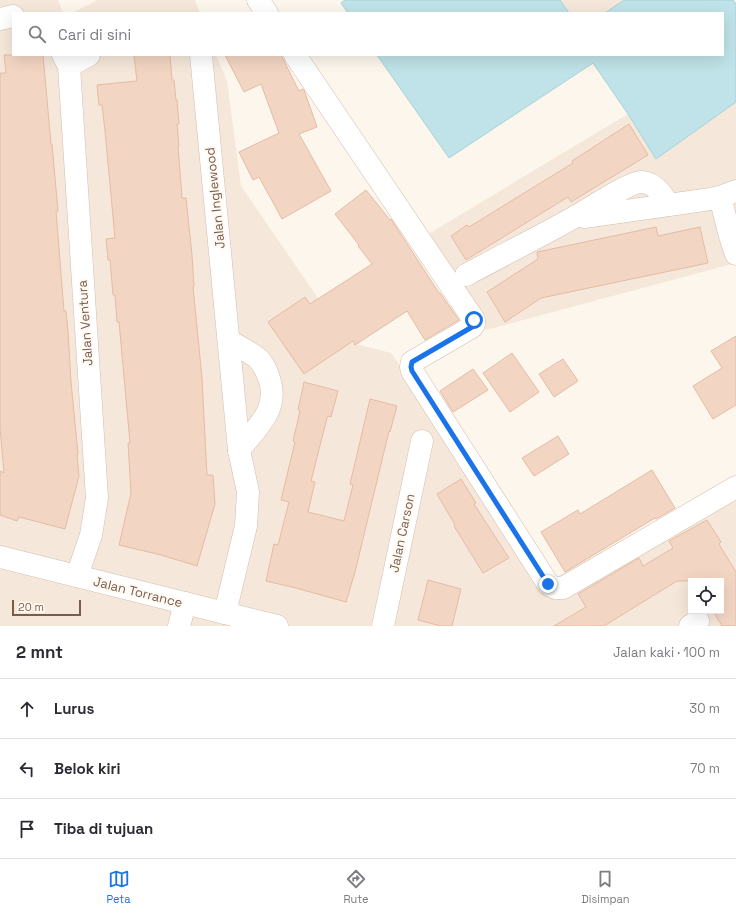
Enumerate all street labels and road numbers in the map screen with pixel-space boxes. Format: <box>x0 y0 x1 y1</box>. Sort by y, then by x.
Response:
street label: Jalan Inglewood <box>201 146 229 250</box>
street label: Jalan Ventura <box>73 279 96 366</box>
street label: Jalan Carson <box>385 492 419 574</box>
street label: Jalan Torrance <box>92 573 184 611</box>

